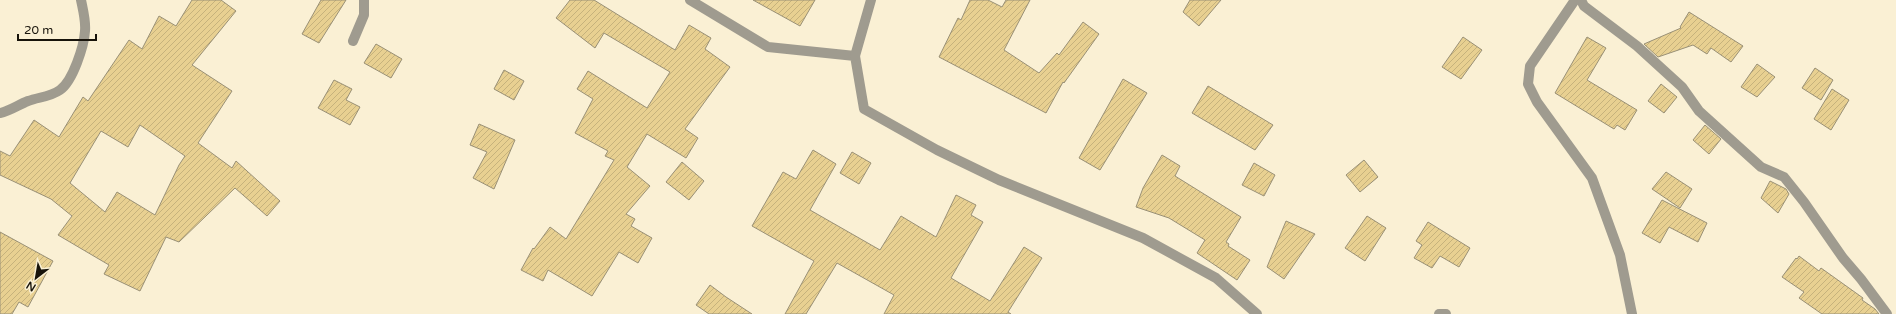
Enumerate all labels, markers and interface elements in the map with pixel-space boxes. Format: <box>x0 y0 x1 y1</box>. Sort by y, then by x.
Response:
scale bar <box>18 16 96 42</box>
text: 20 m <box>24 23 53 37</box>
north arrow <box>16 258 56 298</box>
text: N <box>24 278 38 294</box>

